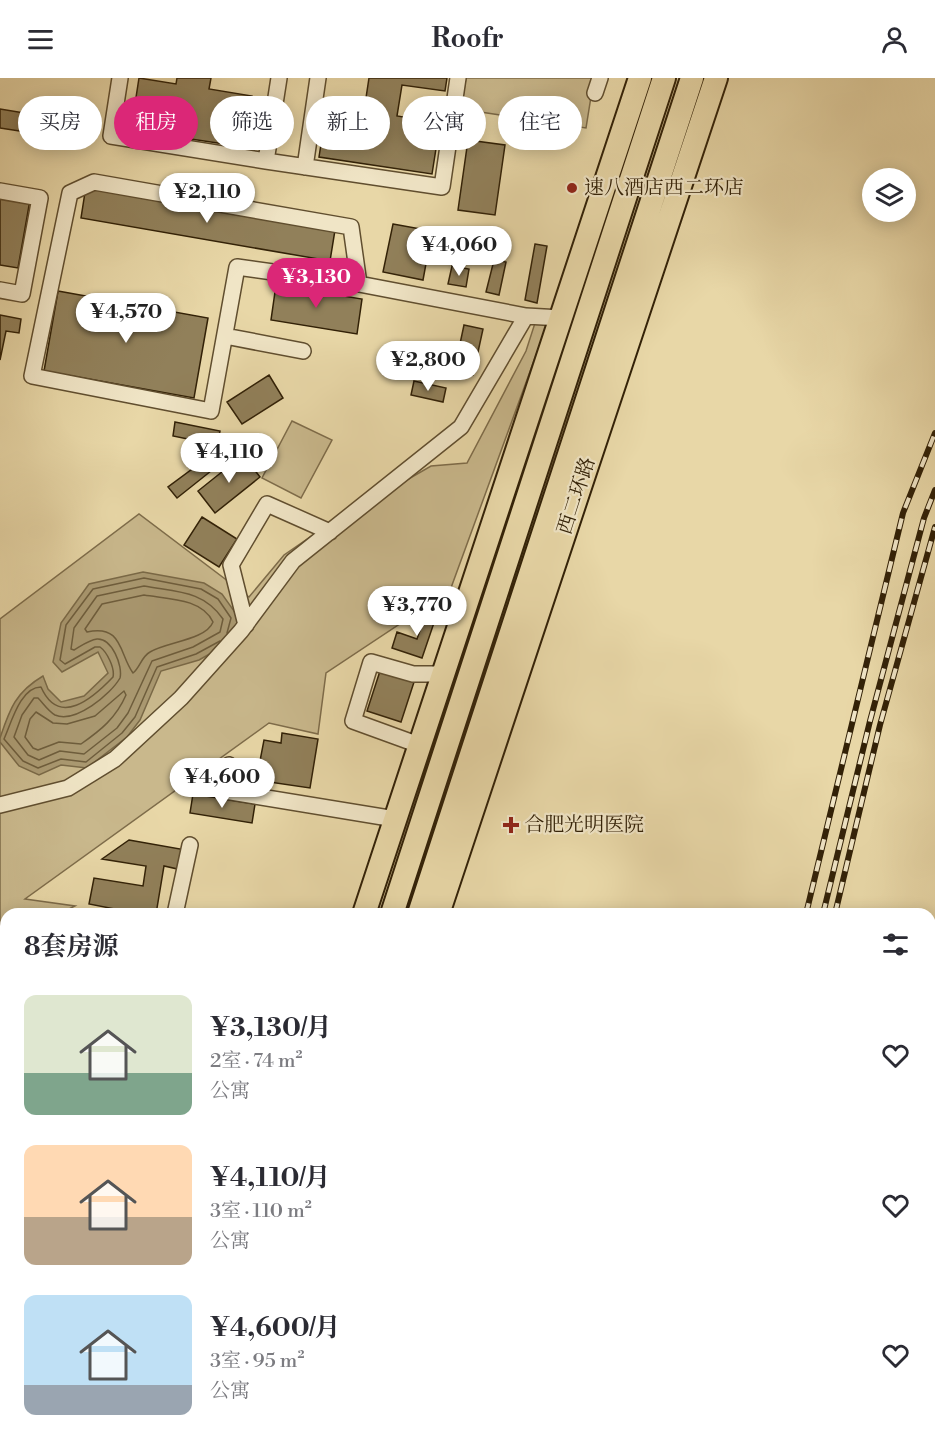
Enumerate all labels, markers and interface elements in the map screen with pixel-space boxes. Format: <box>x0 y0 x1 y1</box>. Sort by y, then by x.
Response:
text: Roofr <box>431 22 504 56</box>
icon: menu <box>24 23 57 56</box>
icon: person <box>878 23 911 56</box>
chip: 买房 <box>18 96 102 150</box>
chip: 租房 <box>114 96 198 150</box>
chip: 筛选 <box>210 96 294 150</box>
chip: 新上 <box>306 96 390 150</box>
chip: 公寓 <box>402 96 486 150</box>
chip: 住宅 <box>498 96 582 150</box>
map controls <box>862 168 916 222</box>
button: layers <box>862 168 916 222</box>
pin: ¥2,110 <box>158 173 256 224</box>
place label: 速八酒店西二环店 <box>584 176 744 201</box>
text: ¥2,110 <box>173 180 241 205</box>
marker: 速八酒店西二环店 <box>565 181 579 195</box>
pin: ¥4,060 <box>410 226 508 277</box>
text: ¥4,060 <box>421 233 497 258</box>
pin: ¥3,130 <box>267 258 365 309</box>
text: ¥3,130 <box>281 265 351 290</box>
pin: ¥4,570 <box>77 293 175 344</box>
text: ¥4,570 <box>90 300 162 325</box>
pin: ¥2,800 <box>379 341 477 392</box>
text: ¥2,800 <box>390 348 466 373</box>
pin: ¥4,110 <box>180 433 278 484</box>
text: ¥4,110 <box>195 440 263 465</box>
street label: 西二环路 <box>553 454 601 538</box>
pin: ¥3,770 <box>368 586 466 637</box>
text: ¥3,770 <box>382 593 452 618</box>
pin: ¥4,600 <box>173 758 271 809</box>
text: ¥4,600 <box>184 765 260 790</box>
place label: 合肥光明医院 <box>524 813 644 838</box>
marker: 合肥光明医院 <box>502 816 520 834</box>
icon: filters <box>879 928 912 961</box>
text: 8套房源 <box>24 931 119 963</box>
text: ¥3,130/月 <box>210 1012 332 1044</box>
icon: home <box>72 1019 144 1091</box>
icon: heart <box>879 1039 912 1072</box>
text: 2室 · 74 m² <box>210 1049 302 1074</box>
text: 公寓 <box>210 1079 250 1104</box>
text: ¥4,110/月 <box>210 1162 330 1194</box>
icon: home <box>72 1169 144 1241</box>
icon: heart <box>879 1189 912 1222</box>
text: 3室 · 110 m² <box>210 1199 312 1224</box>
text: 公寓 <box>210 1229 250 1254</box>
text: ¥4,600/月 <box>210 1312 340 1344</box>
icon: home <box>72 1319 144 1391</box>
icon: heart <box>879 1339 912 1372</box>
text: 3室 · 95 m² <box>210 1349 304 1374</box>
text: 公寓 <box>210 1379 250 1404</box>

